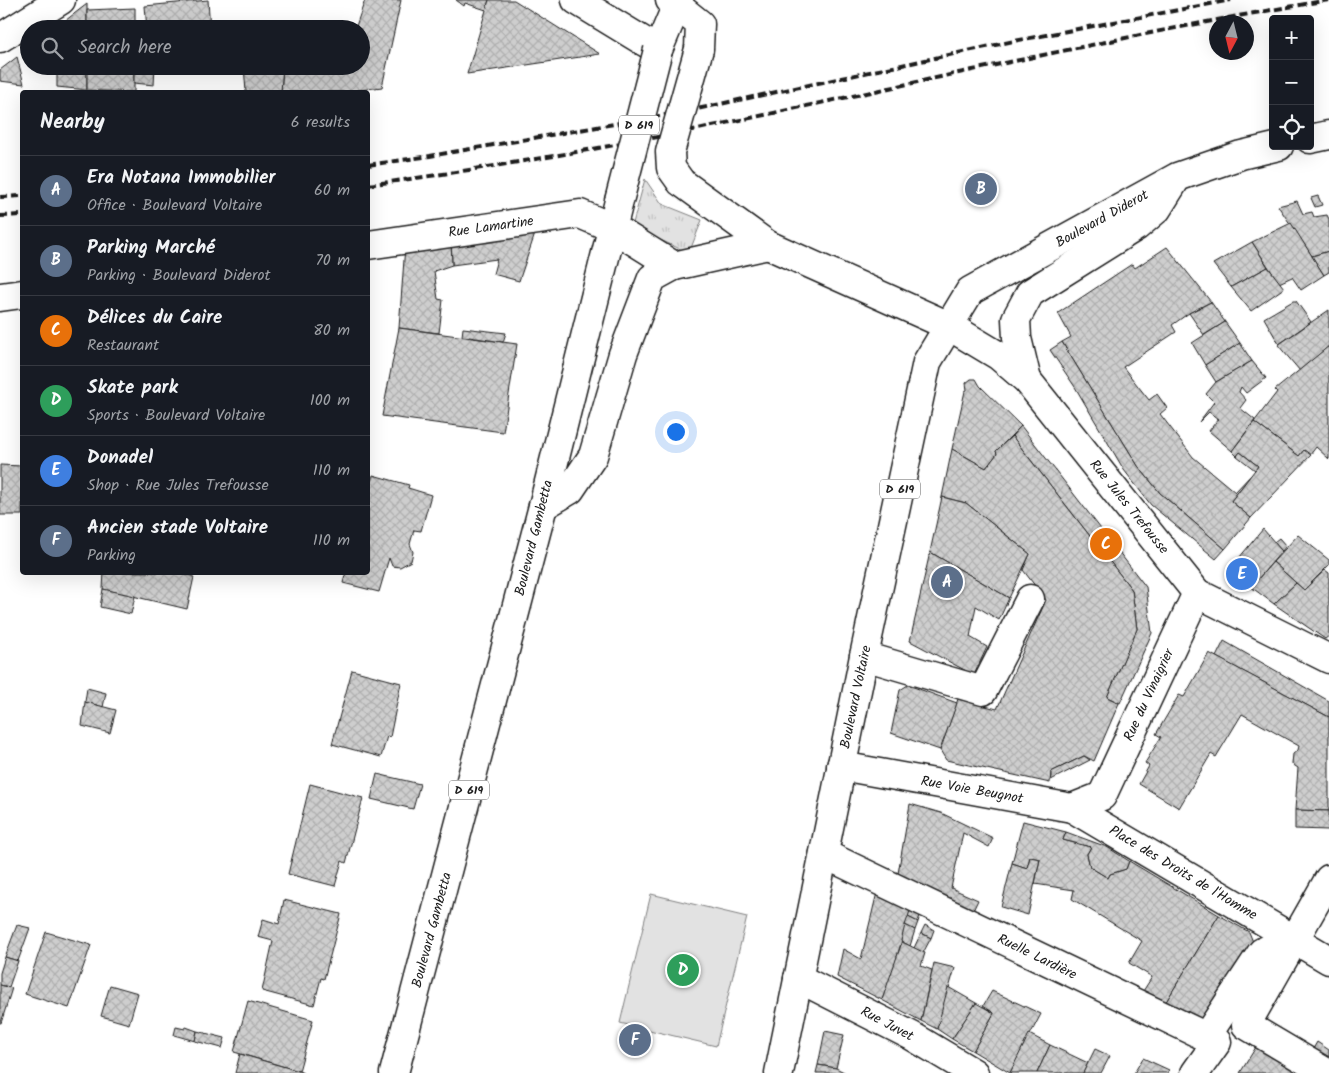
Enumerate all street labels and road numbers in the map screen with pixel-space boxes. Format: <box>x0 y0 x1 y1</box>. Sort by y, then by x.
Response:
road number: D 619 <box>619 116 659 134</box>
street label: Boulevard Diderot <box>1051 184 1153 254</box>
street label: Rue Lamartine <box>447 210 536 244</box>
street label: Rue Jules Trefousse <box>1084 455 1175 560</box>
street label: Boulevard Gambetta <box>509 478 559 598</box>
road number: D 619 <box>880 479 920 498</box>
street label: Boulevard Voltaire <box>834 643 878 751</box>
street label: Rue du Vinaigrier <box>1118 644 1181 745</box>
street label: Rue Voie Beugnot <box>919 770 1026 810</box>
road number: D 619 <box>449 780 489 800</box>
street label: Place des Droits de l'Homme <box>1105 820 1262 926</box>
street label: Boulevard Gambetta <box>406 870 458 990</box>
street label: Ruelle Lardière <box>993 928 1081 986</box>
street label: Rue Juvet <box>856 1001 918 1048</box>

